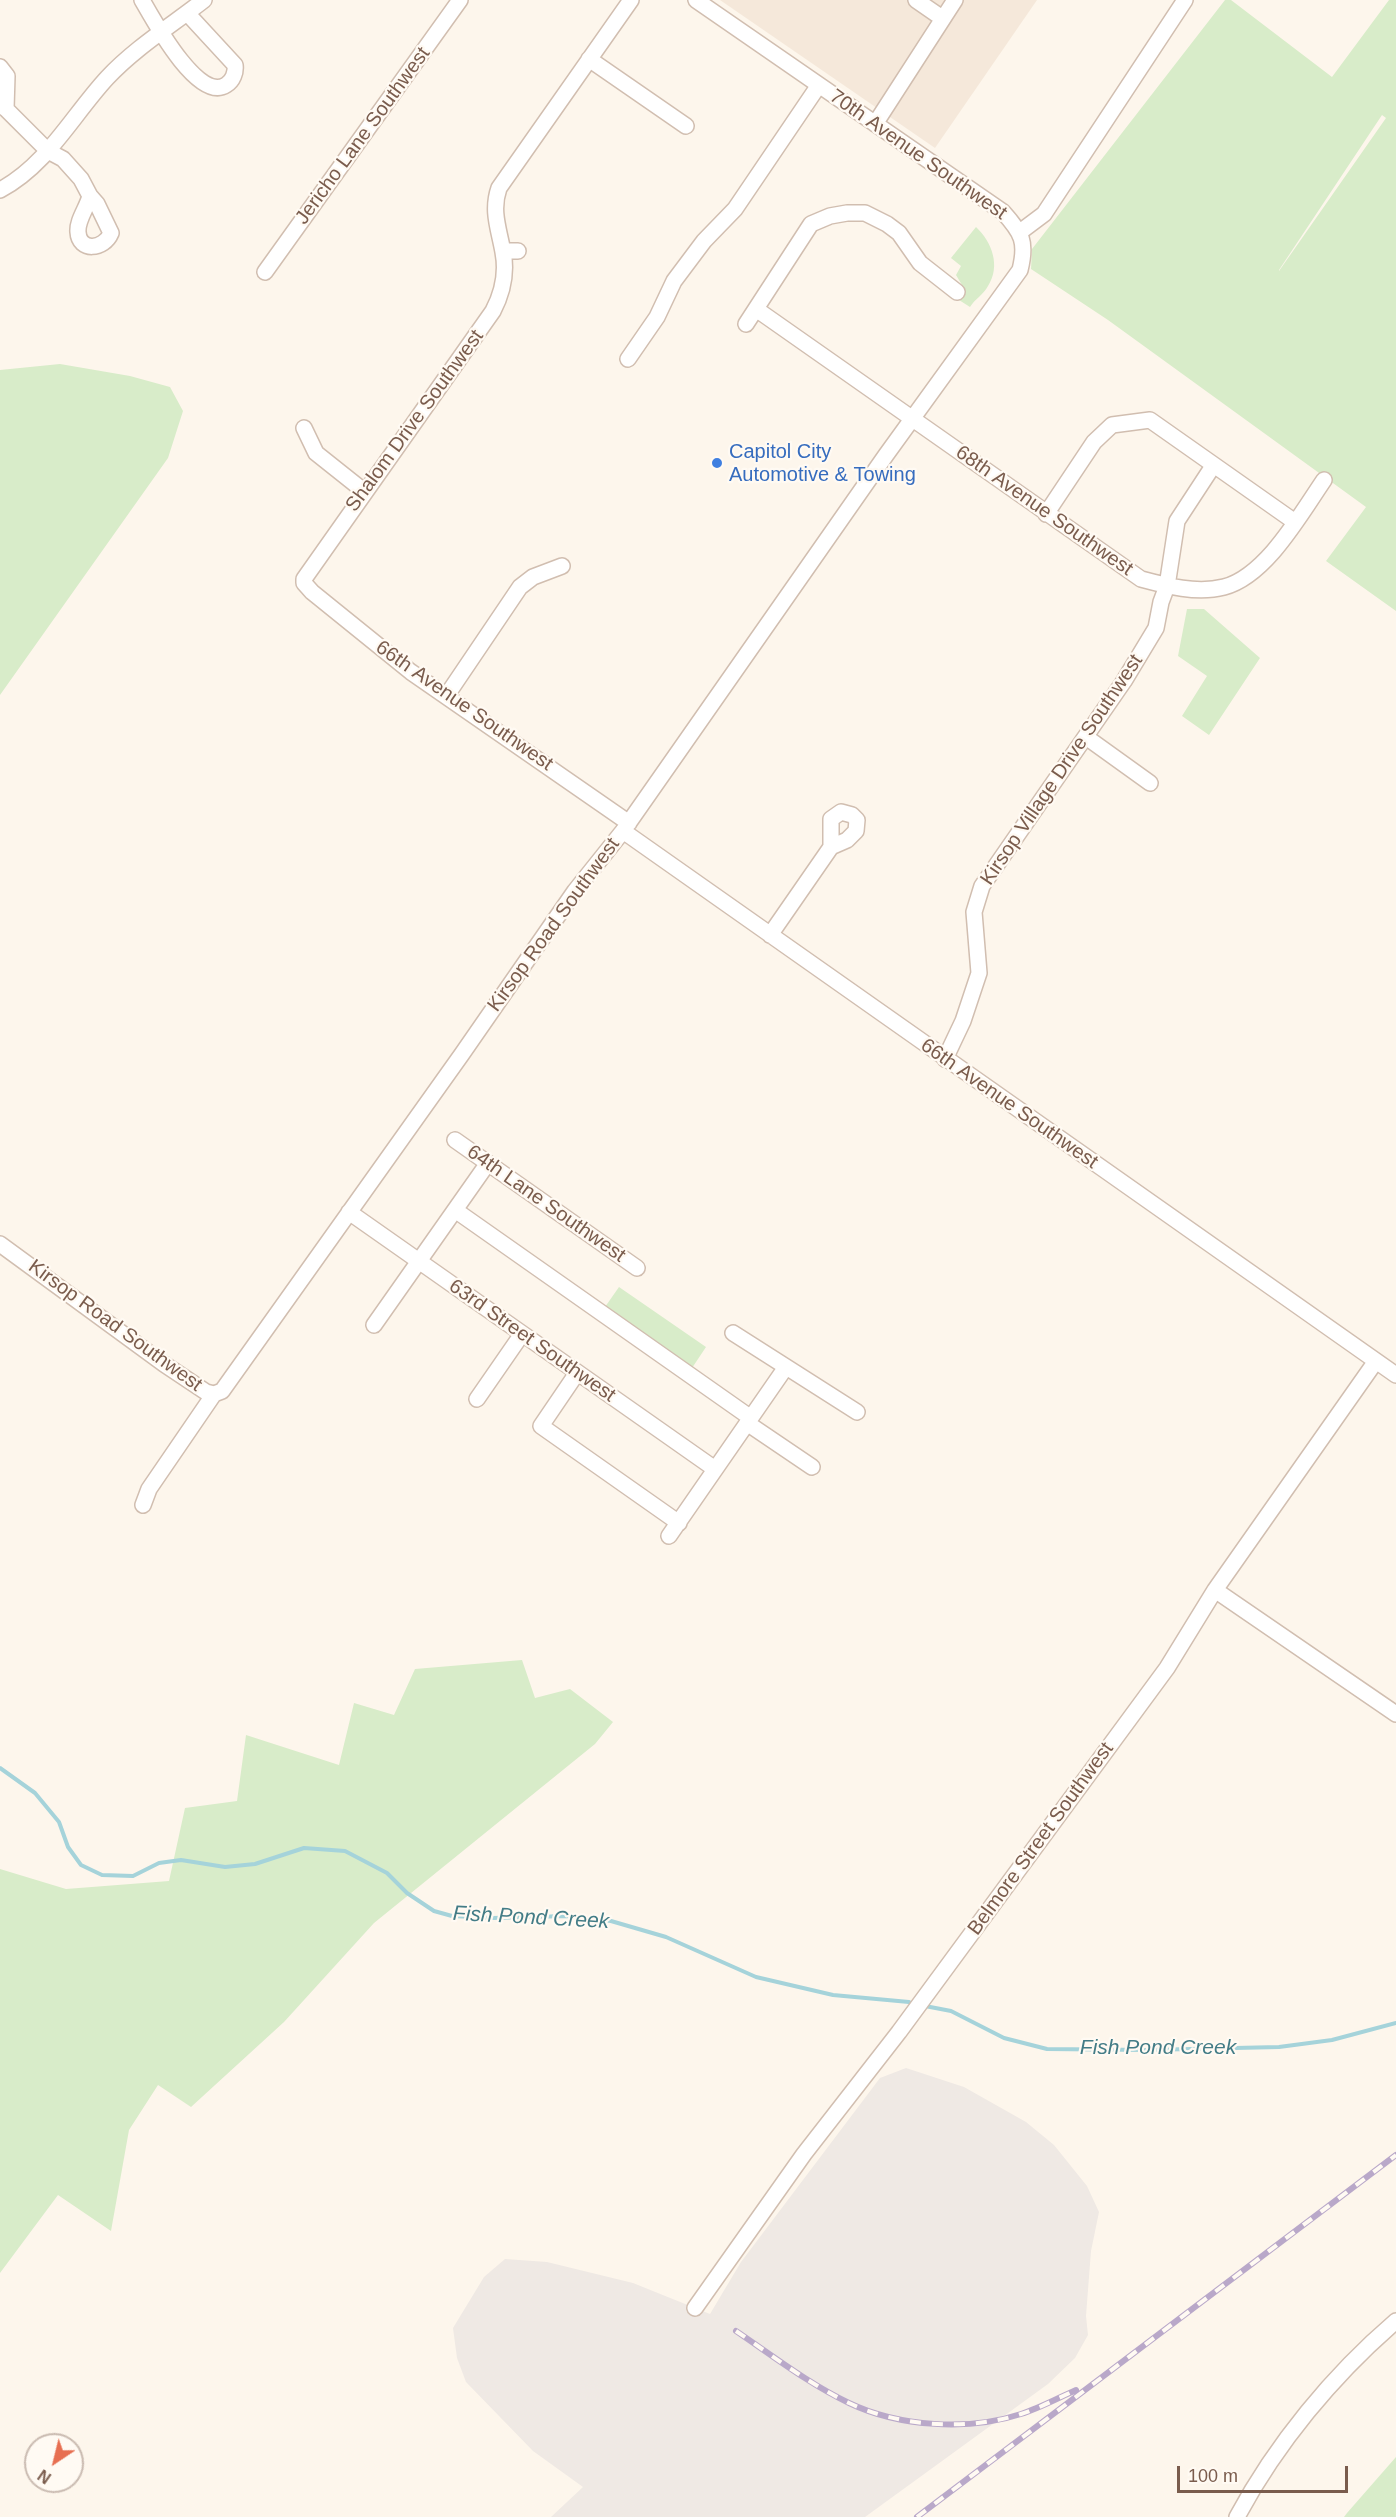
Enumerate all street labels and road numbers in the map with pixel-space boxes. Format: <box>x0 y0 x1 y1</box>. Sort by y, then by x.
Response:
street label: Jericho Lane Southwest <box>291 43 435 229</box>
street label: 70th Avenue Southwest <box>825 85 1011 225</box>
street label: Shalom Drive Southwest <box>341 325 489 517</box>
street label: 68th Avenue Southwest <box>951 441 1137 581</box>
street label: 66th Avenue Southwest <box>371 636 557 776</box>
street label: Kirsop Village Drive Southwest <box>976 650 1148 890</box>
street label: Kirsop Road Southwest <box>483 833 625 1017</box>
street label: 66th Avenue Southwest <box>916 1034 1102 1174</box>
street label: 64th Lane Southwest <box>462 1140 630 1268</box>
street label: Kirsop Road Southwest <box>23 1255 207 1397</box>
street label: 63rd Street Southwest <box>444 1274 620 1408</box>
street label: Belmore Street Southwest <box>963 1738 1119 1940</box>

